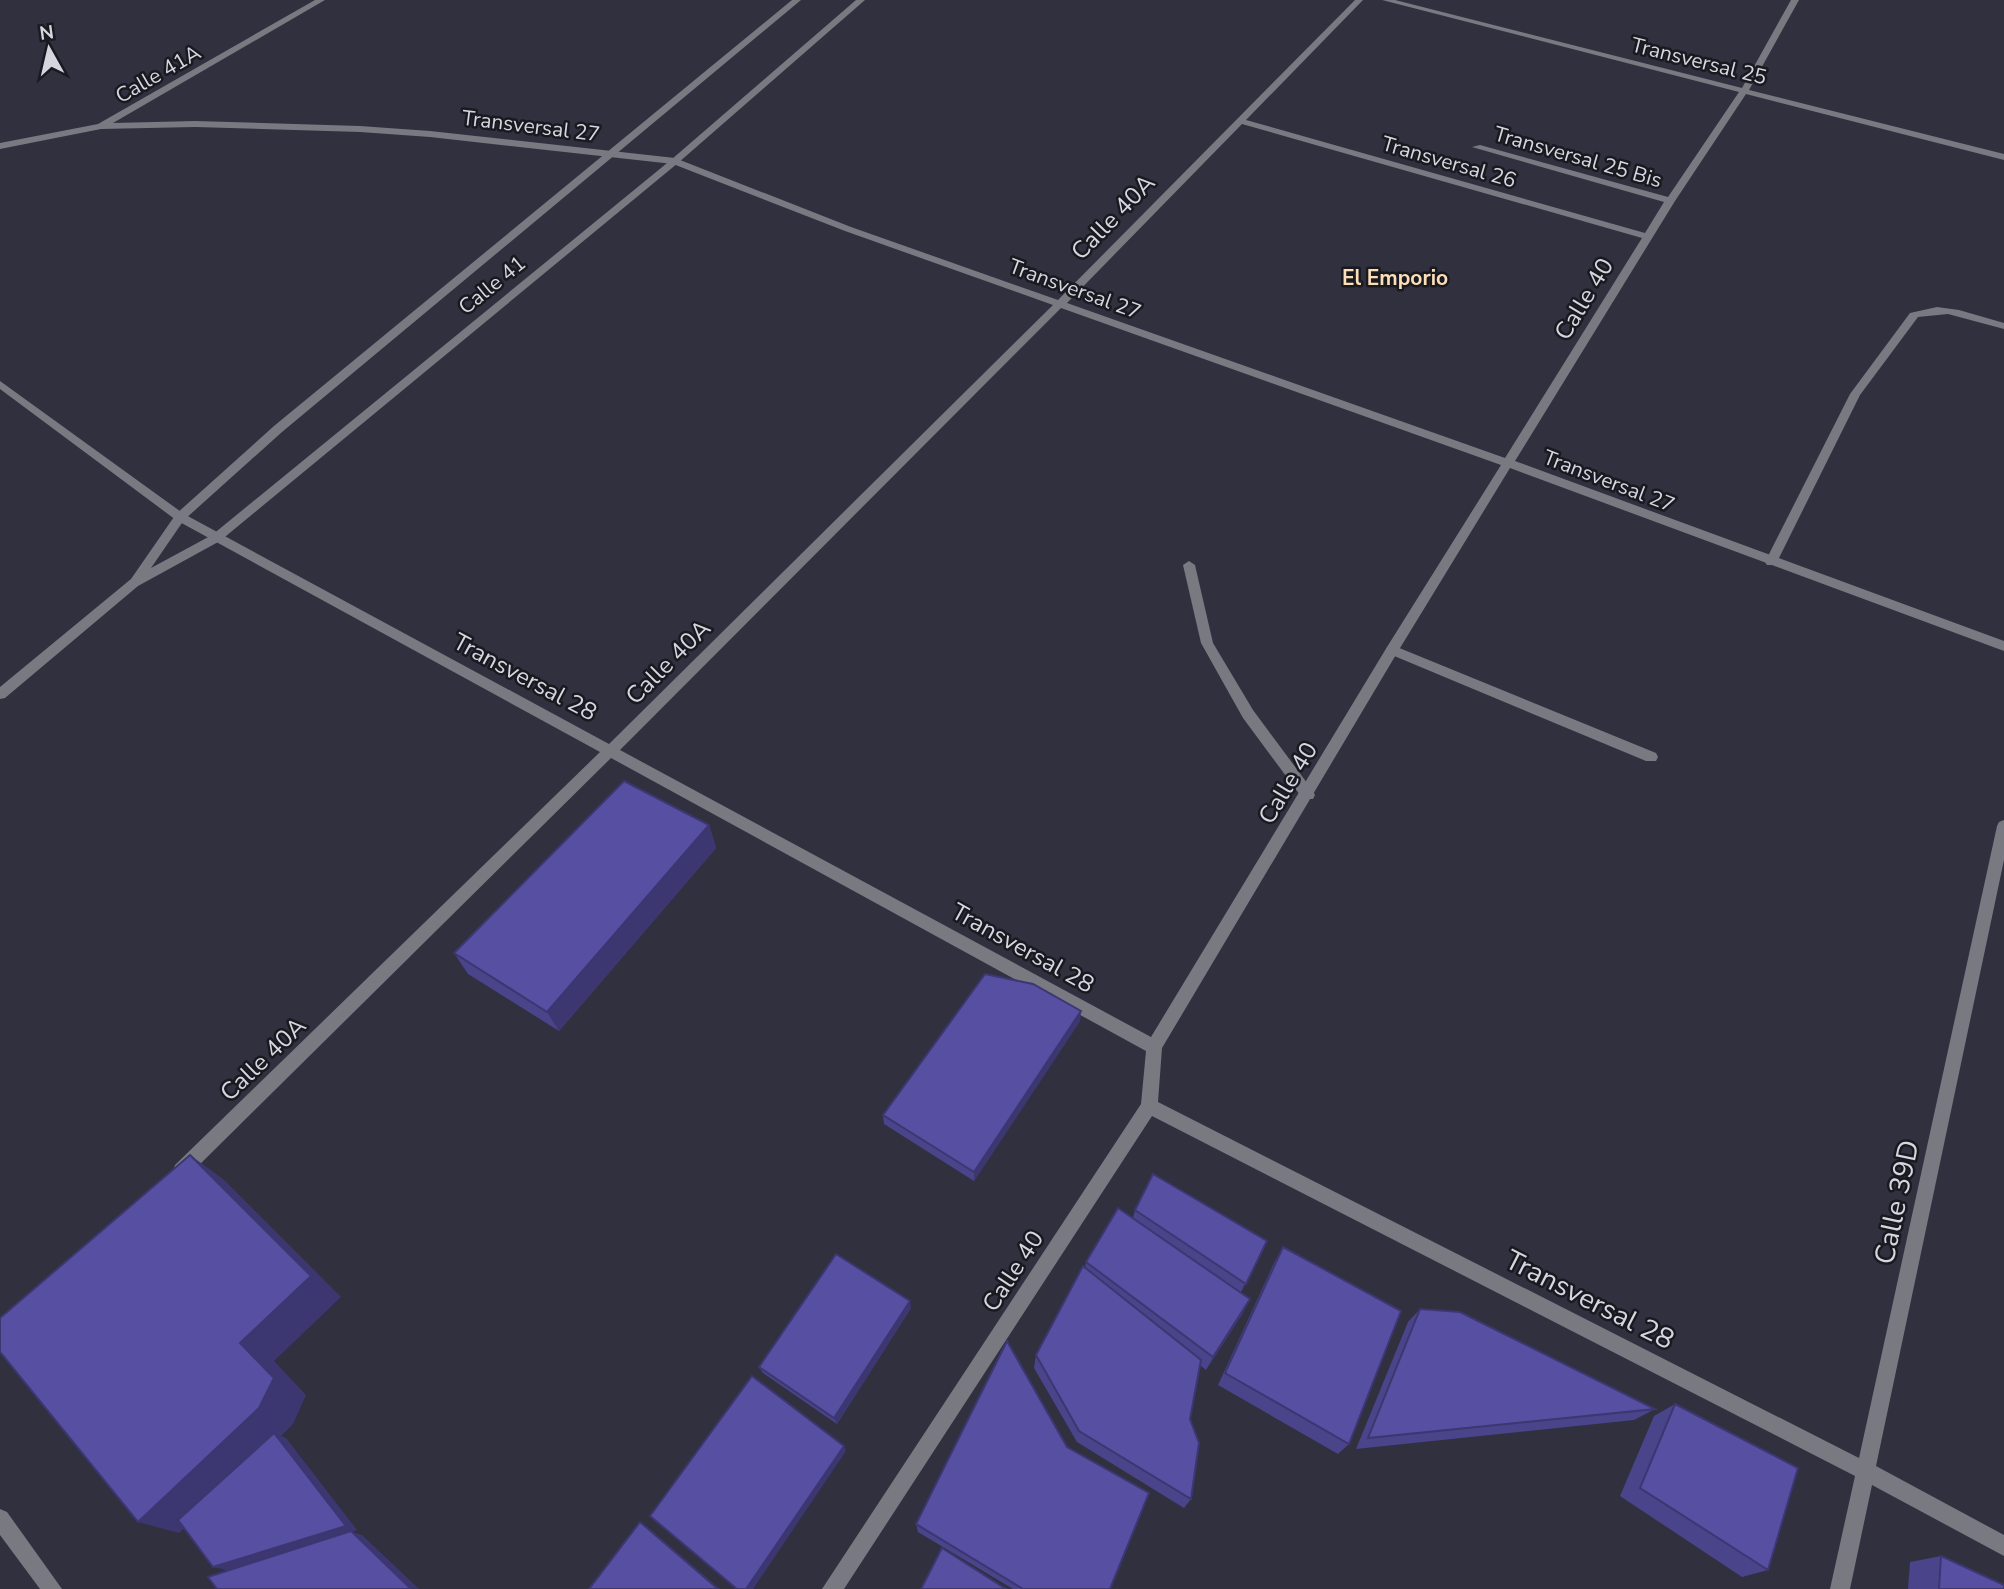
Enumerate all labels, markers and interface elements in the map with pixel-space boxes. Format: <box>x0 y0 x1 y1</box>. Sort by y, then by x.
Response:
north arrow <box>14 14 84 84</box>
text: N <box>38 19 56 47</box>
street label: Transversal 25 <box>1628 31 1770 91</box>
street label: Calle 41A <box>110 38 206 110</box>
street label: Transversal 27 <box>460 104 602 148</box>
street label: Transversal 25 Bis <box>1491 120 1665 194</box>
street label: Transversal 26 <box>1378 129 1520 195</box>
street label: Calle 40A <box>1064 167 1162 267</box>
street label: Calle 41 <box>452 249 532 321</box>
street label: Transversal 27 <box>1005 252 1145 326</box>
street label: Calle 40 <box>1547 252 1621 346</box>
district label: El Emporio <box>1342 264 1448 292</box>
street label: Transversal 27 <box>1539 443 1679 519</box>
street label: Calle 40A <box>619 612 718 711</box>
street label: Transversal 28 <box>448 626 602 728</box>
street label: Calle 40 <box>1251 736 1325 830</box>
street label: Transversal 28 <box>946 896 1100 1000</box>
street label: Calle 40A <box>213 1010 313 1108</box>
street label: Calle 39D <box>1865 1137 1929 1268</box>
street label: Calle 40 <box>975 1224 1051 1318</box>
street label: Transversal 28 <box>1499 1241 1681 1359</box>

